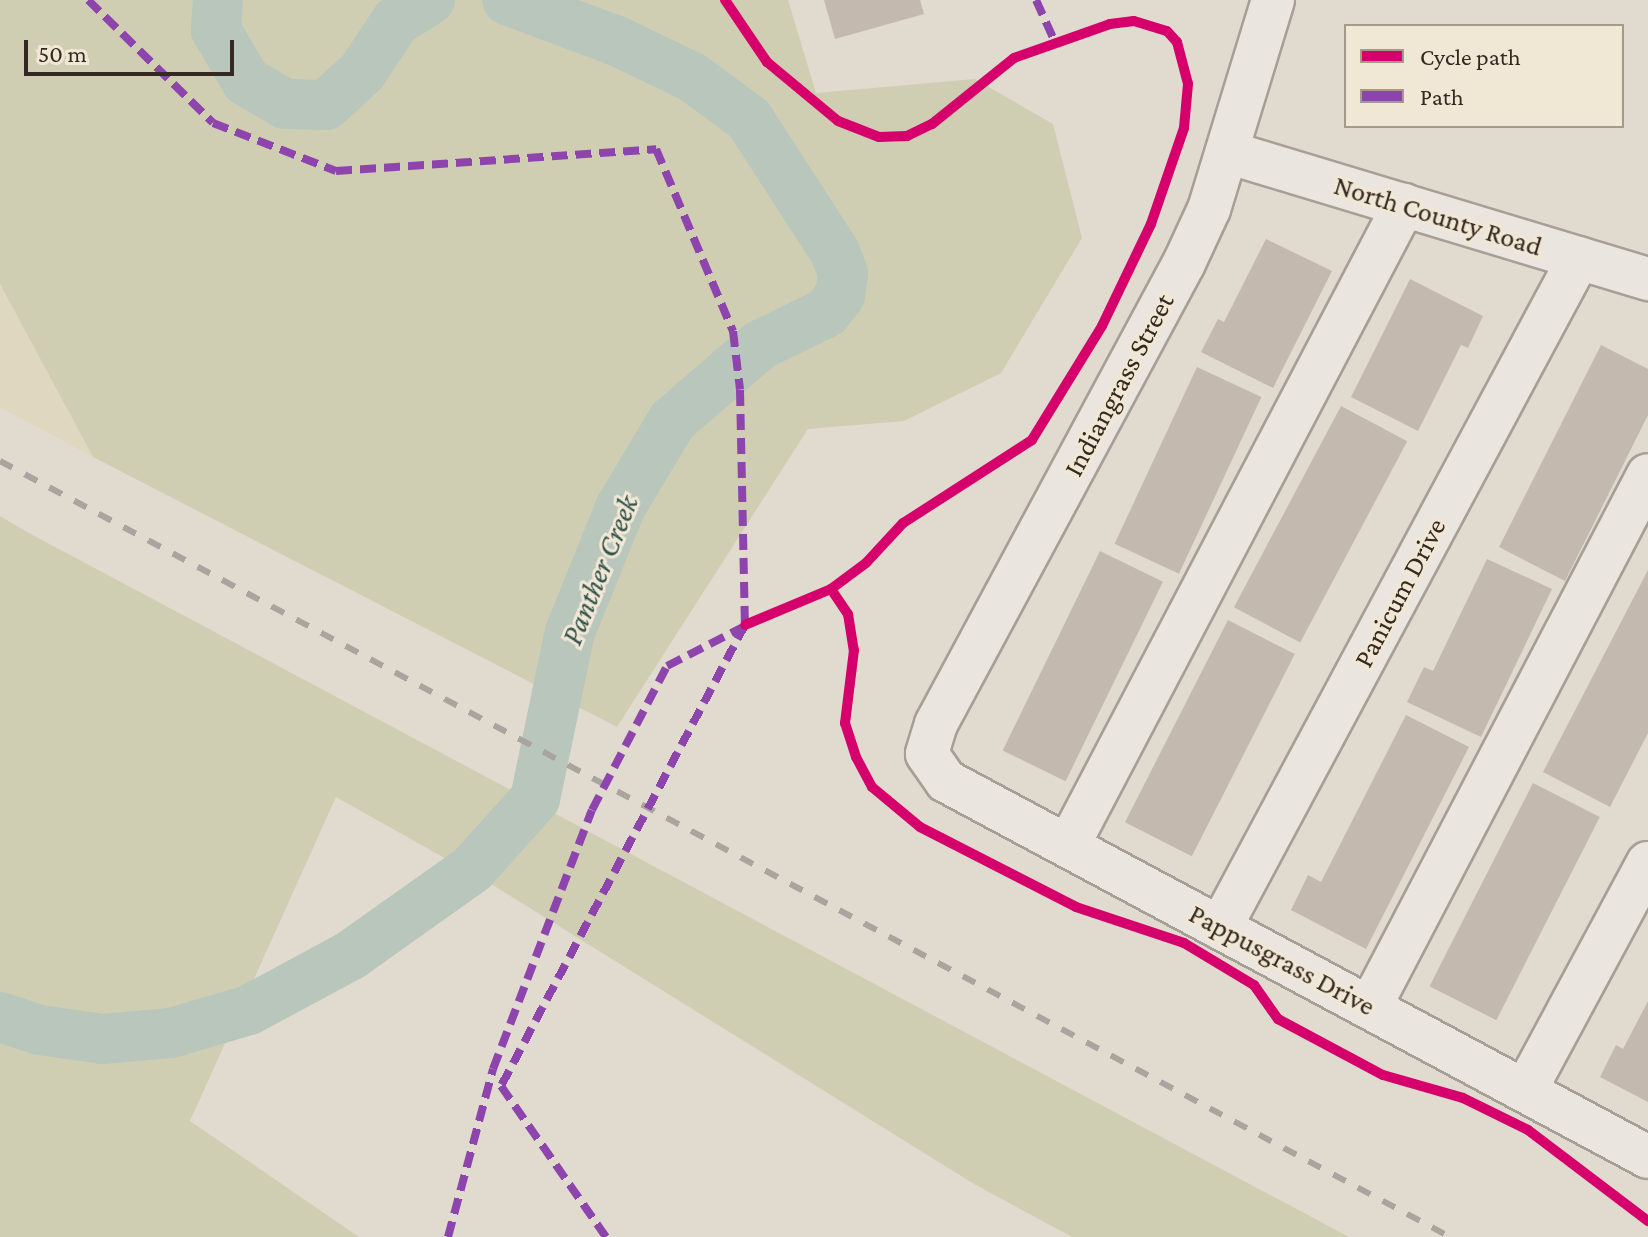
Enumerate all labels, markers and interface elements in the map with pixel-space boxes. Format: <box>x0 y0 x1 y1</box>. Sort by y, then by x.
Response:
scale bar <box>28 24 238 74</box>
legend <box>1344 24 1624 128</box>
text: 50 m <box>38 40 87 67</box>
text: Cycle path <box>1420 43 1521 70</box>
text: Path <box>1420 83 1464 110</box>
street label: North County Road <box>1330 168 1546 264</box>
street label: Indiangrass Street <box>1057 288 1181 482</box>
water label: Panther Creek <box>554 490 646 650</box>
street label: Panicum Drive <box>1347 513 1453 673</box>
street label: Pappusgrass Drive <box>1183 897 1381 1023</box>

